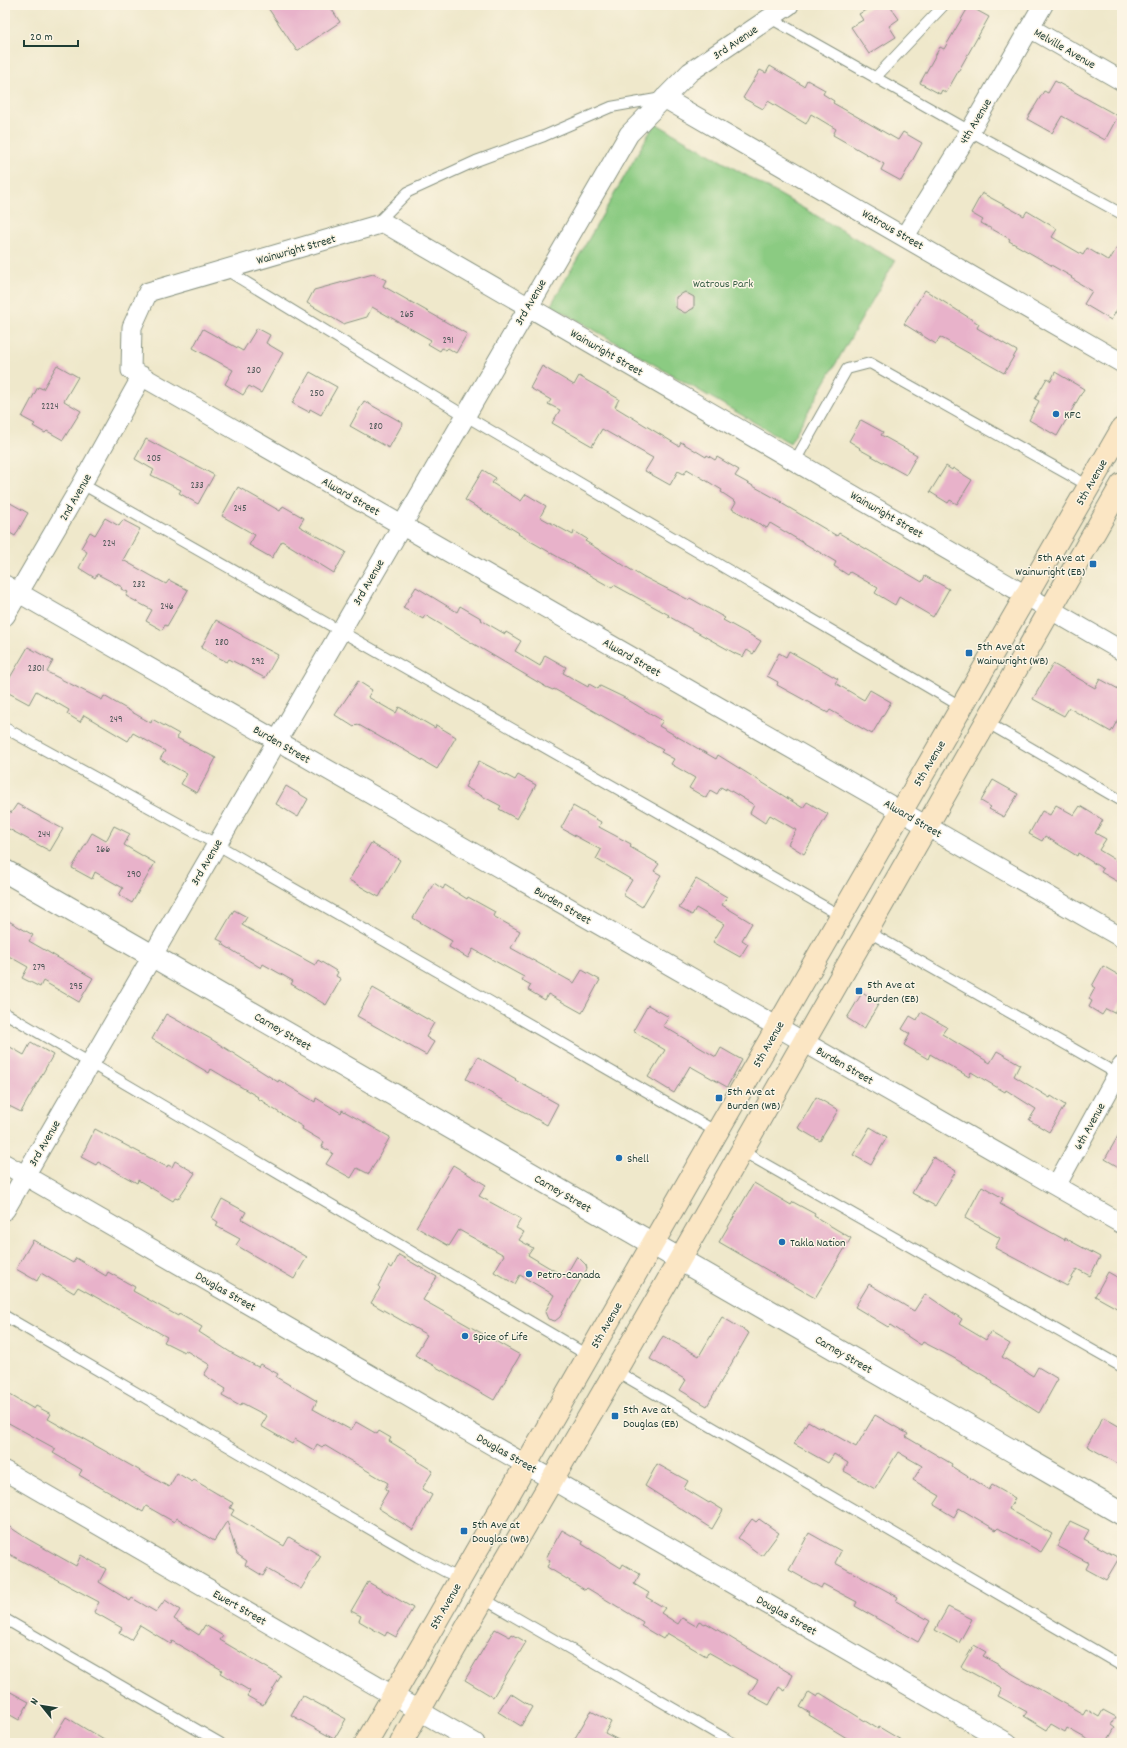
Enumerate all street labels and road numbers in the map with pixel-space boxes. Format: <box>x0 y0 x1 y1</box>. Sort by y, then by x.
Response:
street label: 3rd Avenue <box>710 22 762 65</box>
street label: Melville Avenue <box>1030 25 1098 74</box>
street label: 4th Avenue <box>956 96 997 148</box>
street label: Watrous Street <box>858 206 927 255</box>
street label: Wainwright Street <box>255 231 339 270</box>
street label: 3rd Avenue <box>511 276 551 329</box>
street label: Wainwright Street <box>567 326 646 381</box>
street label: 5th Avenue <box>1072 456 1112 509</box>
street label: 2nd Avenue <box>56 471 97 525</box>
street label: Alward Street <box>318 474 383 521</box>
street label: Wainwright Street <box>847 488 926 543</box>
street label: 3rd Avenue <box>349 556 389 609</box>
street label: Alward Street <box>599 635 664 682</box>
street label: Burden Street <box>249 722 314 769</box>
street label: 5th Avenue <box>910 738 951 790</box>
street label: Alward Street <box>880 796 945 843</box>
street label: 3rd Avenue <box>187 836 227 889</box>
street label: Burden Street <box>530 883 595 930</box>
street label: Carney Street <box>250 1009 315 1056</box>
street label: 5th Avenue <box>749 1018 789 1071</box>
street label: Burden Street <box>812 1043 877 1090</box>
street label: 6th Avenue <box>1070 1100 1110 1153</box>
street label: 3rd Avenue <box>25 1117 65 1170</box>
street label: Carney Street <box>530 1171 595 1218</box>
street label: Douglas Street <box>192 1268 259 1317</box>
street label: 5th Avenue <box>587 1299 627 1352</box>
street label: Carney Street <box>811 1332 876 1379</box>
street label: Douglas Street <box>473 1430 540 1479</box>
street label: 5th Avenue <box>426 1580 466 1633</box>
street label: Ewert Street <box>209 1586 270 1631</box>
street label: Douglas Street <box>753 1592 820 1641</box>

